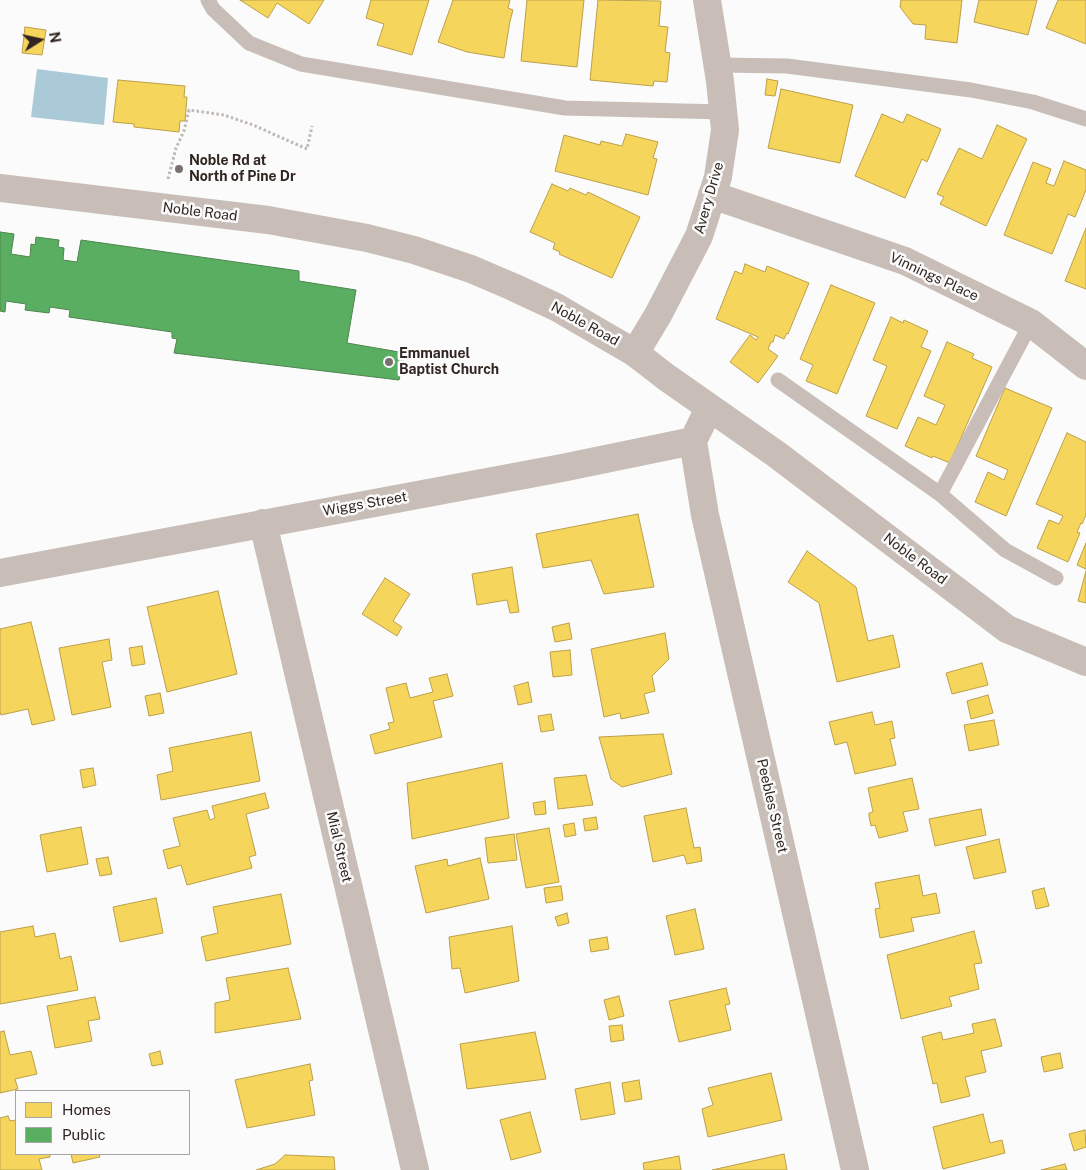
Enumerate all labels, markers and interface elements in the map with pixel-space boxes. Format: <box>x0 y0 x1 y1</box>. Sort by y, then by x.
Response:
north arrow <box>15 15 65 65</box>
text: N <box>46 31 64 44</box>
place label: Noble Rd at North of Pine Dr <box>189 153 296 186</box>
street label: Avery Drive <box>691 160 727 236</box>
marker: Noble Rd at North of Pine Dr <box>173 163 185 175</box>
street label: Noble Road <box>162 199 238 225</box>
street label: Vinnings Place <box>887 249 981 305</box>
street label: Noble Road <box>548 298 622 350</box>
place label: Emmanuel Baptist Church <box>399 346 499 378</box>
marker: Emmanuel Baptist Church <box>383 356 395 368</box>
street label: Wiggs Street <box>322 488 408 520</box>
street label: Noble Road <box>880 530 950 588</box>
street label: Peebles Street <box>753 757 791 855</box>
street label: Mial Street <box>323 810 355 884</box>
legend <box>15 1090 190 1155</box>
text: Homes <box>62 1101 111 1118</box>
text: Public <box>62 1126 106 1143</box>

